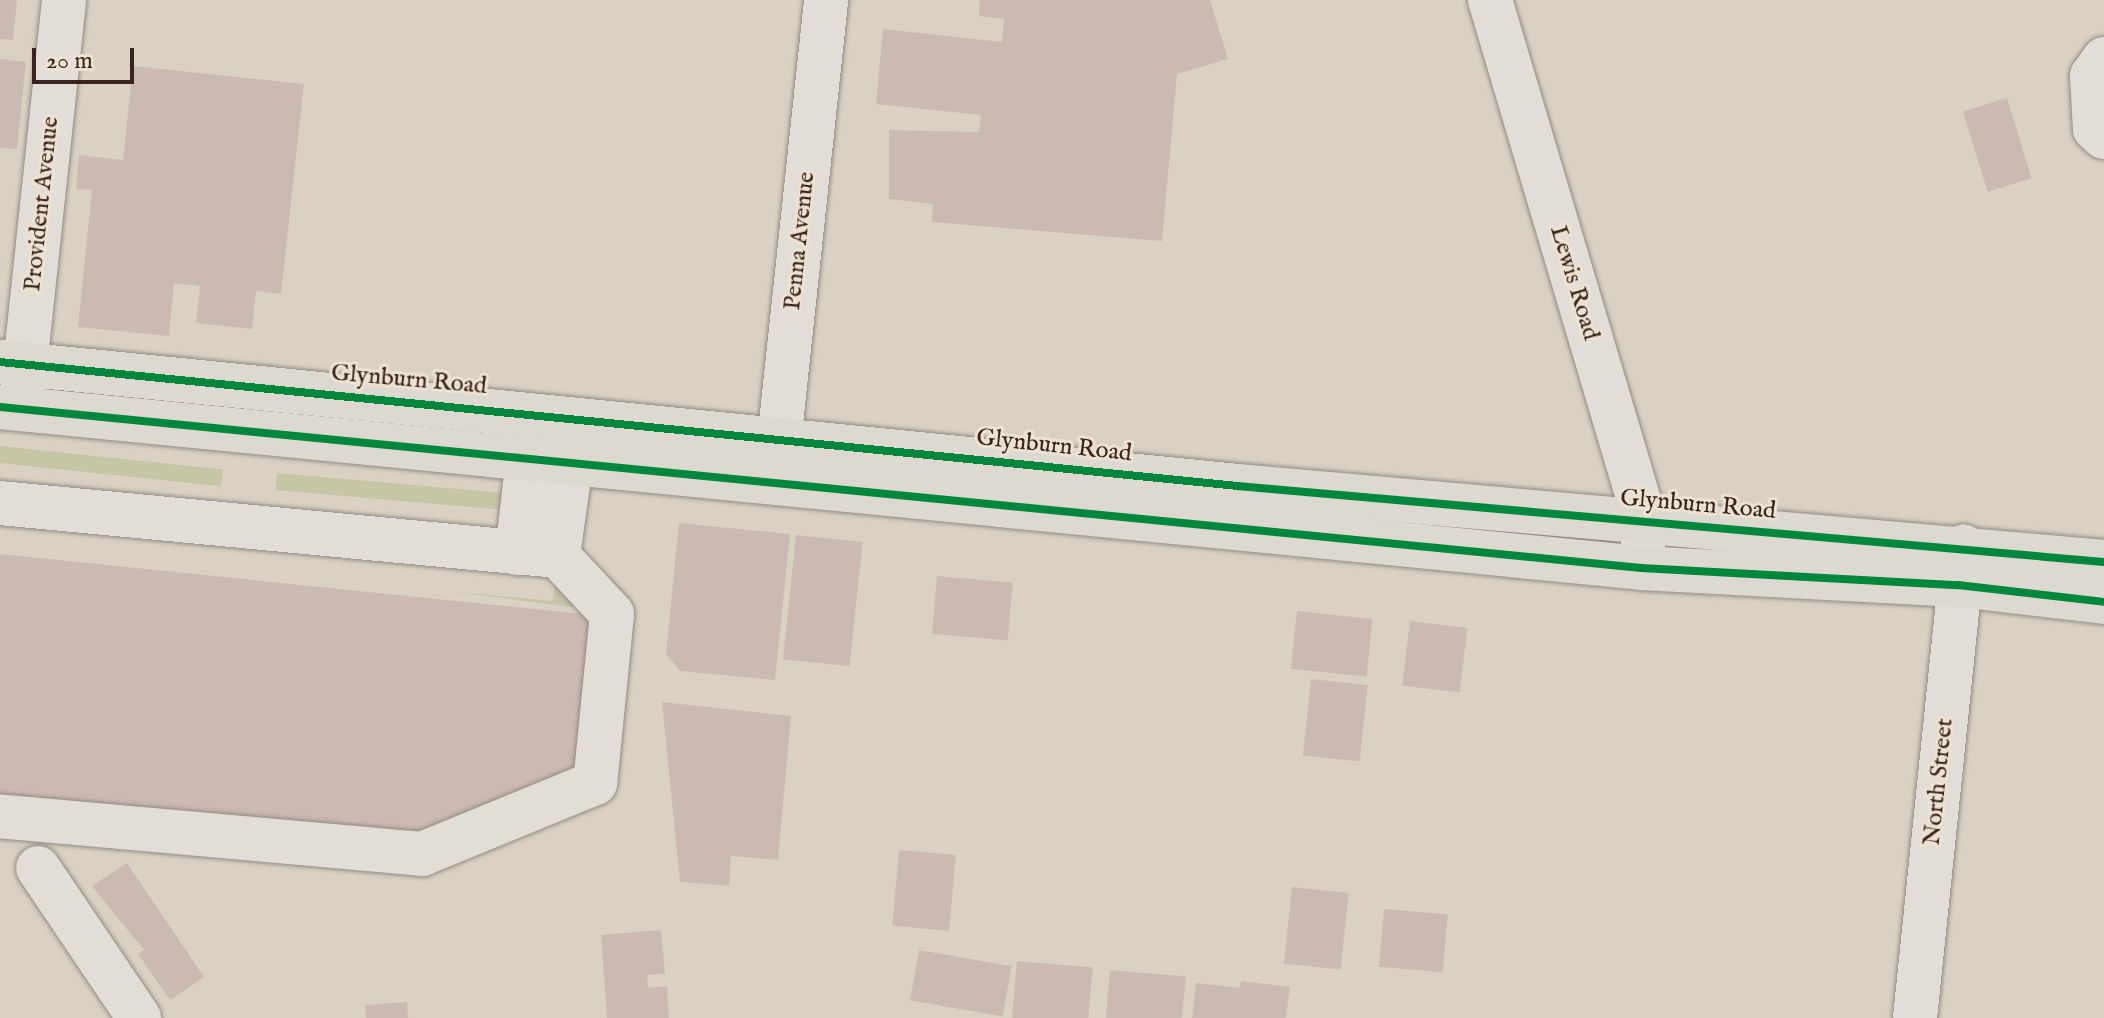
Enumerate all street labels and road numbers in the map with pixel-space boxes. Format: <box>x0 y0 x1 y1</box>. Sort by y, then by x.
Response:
street label: Provident Avenue <box>18 115 66 293</box>
street label: Penna Avenue <box>778 170 822 312</box>
street label: Lewis Road <box>1543 222 1605 344</box>
street label: Glynburn Road <box>330 359 488 401</box>
street label: Glynburn Road <box>975 424 1133 468</box>
street label: Glynburn Road <box>1619 484 1777 526</box>
street label: North Street <box>1918 717 1960 847</box>

